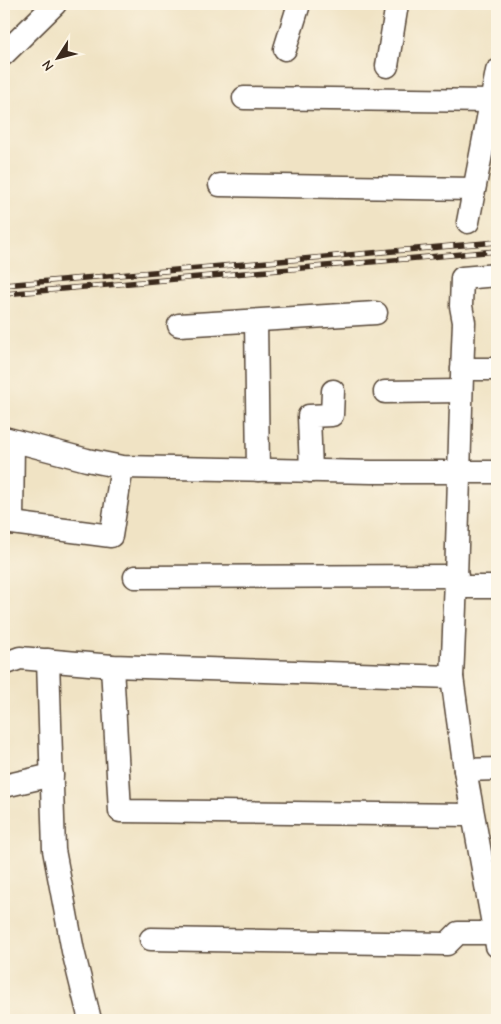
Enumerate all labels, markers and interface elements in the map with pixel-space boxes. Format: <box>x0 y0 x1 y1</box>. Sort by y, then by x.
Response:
north arrow <box>32 32 82 82</box>
text: N <box>38 57 57 74</box>

